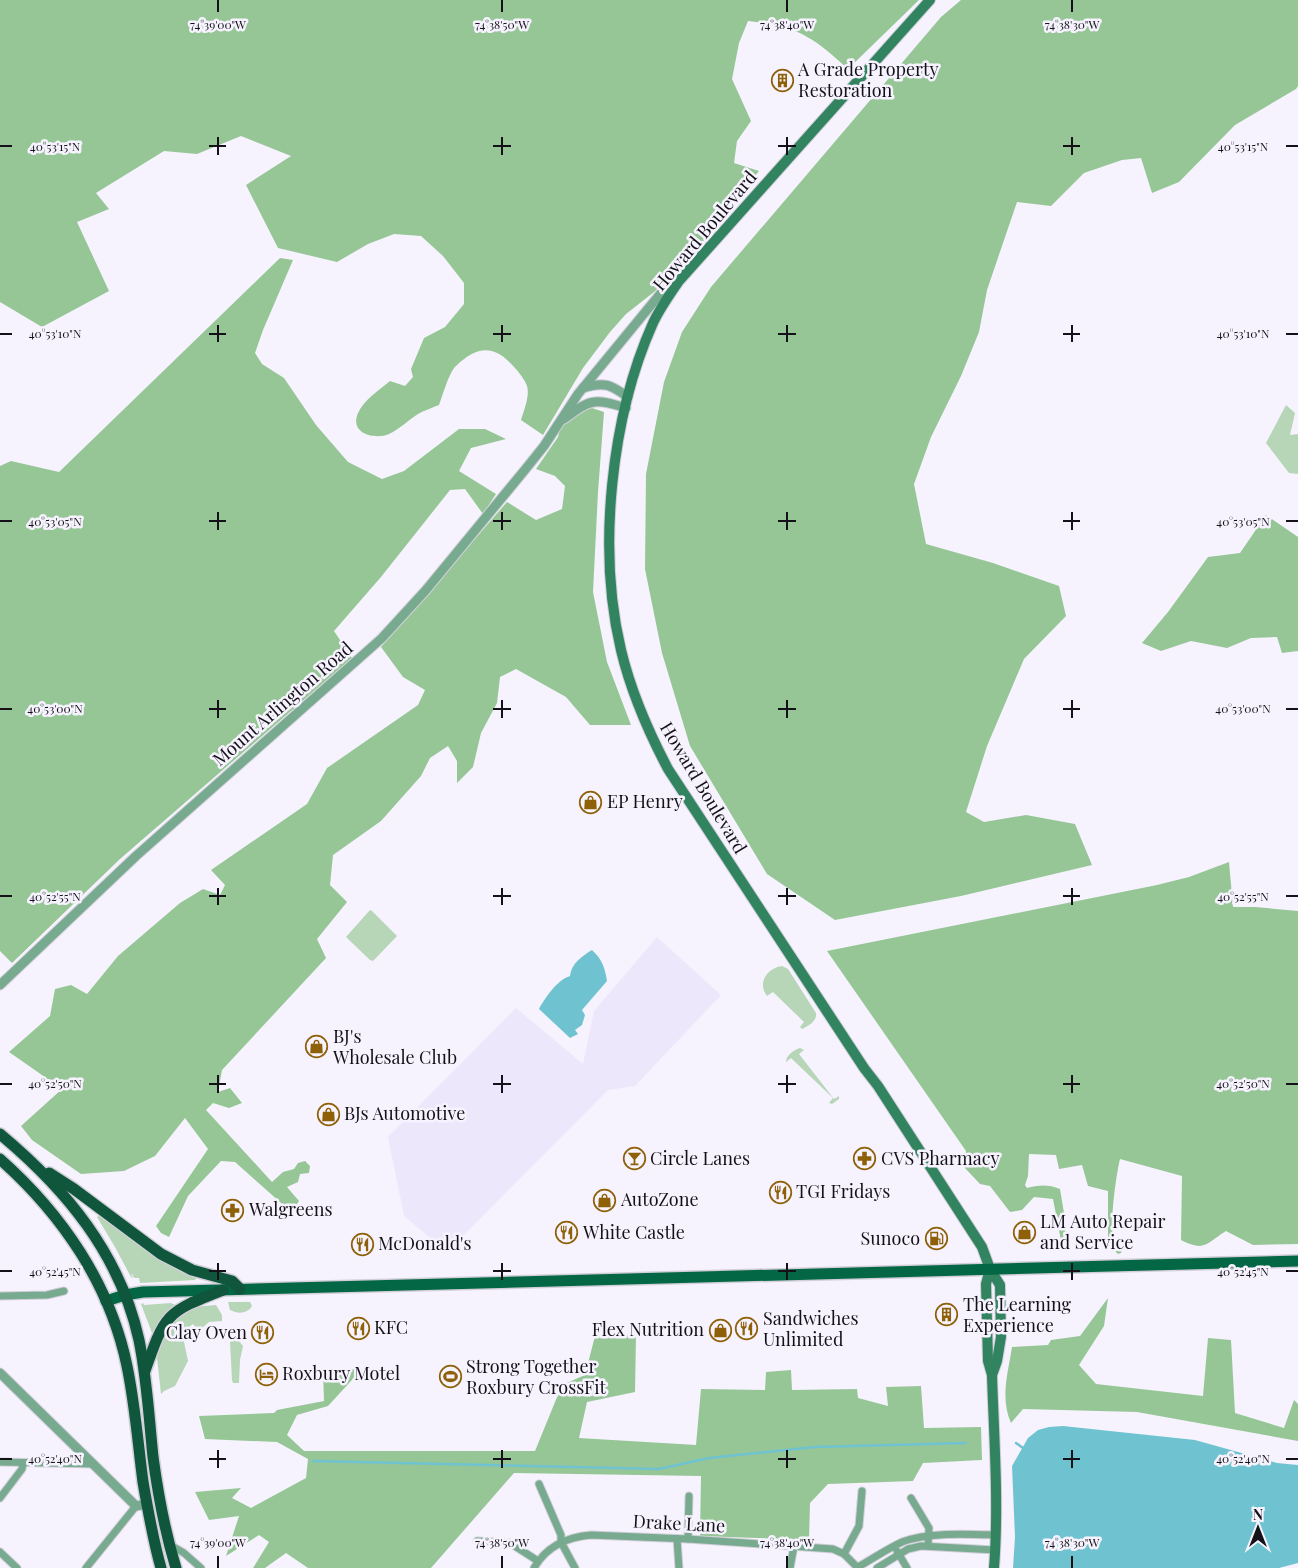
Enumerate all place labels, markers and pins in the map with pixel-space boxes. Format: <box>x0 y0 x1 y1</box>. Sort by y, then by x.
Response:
place label: A Grade Property Restoration <box>797 57 939 102</box>
building icon: A Grade Property Restoration <box>770 68 794 92</box>
place label: EP Henry <box>607 789 683 813</box>
shop icon: EP Henry <box>579 790 603 814</box>
place label: BJ's Wholesale Club <box>332 1024 457 1069</box>
shop icon: BJ's Wholesale Club <box>305 1035 329 1059</box>
place label: BJs Automotive <box>344 1101 465 1125</box>
shop icon: BJs Automotive <box>316 1102 340 1126</box>
place label: Circle Lanes <box>650 1146 750 1170</box>
place label: CVS Pharmacy <box>881 1146 1000 1170</box>
bar icon: Circle Lanes <box>622 1147 646 1171</box>
pharmacy icon: CVS Pharmacy <box>853 1147 877 1171</box>
place label: TGI Fridays <box>796 1179 890 1203</box>
restaurant icon: TGI Fridays <box>768 1180 792 1204</box>
place label: AutoZone <box>620 1187 699 1211</box>
shop icon: AutoZone <box>593 1188 617 1212</box>
place label: Walgreens <box>248 1197 333 1221</box>
pharmacy icon: Walgreens <box>221 1198 245 1222</box>
place label: LM Auto Repair and Service <box>1040 1209 1166 1254</box>
place label: White Castle <box>582 1220 685 1244</box>
shop icon: LM Auto Repair and Service <box>1012 1220 1036 1244</box>
restaurant icon: White Castle <box>555 1221 579 1245</box>
place label: Sunoco <box>861 1226 920 1250</box>
fuel station icon: Sunoco <box>924 1227 948 1251</box>
place label: McDonald's <box>378 1231 472 1255</box>
restaurant icon: McDonald's <box>350 1232 374 1256</box>
place label: The Learning Experience <box>963 1292 1071 1337</box>
building icon: The Learning Experience <box>935 1303 959 1327</box>
place label: Sandwiches Unlimited <box>763 1306 859 1351</box>
place label: KFC <box>374 1315 408 1339</box>
restaurant icon: KFC <box>346 1316 370 1340</box>
place label: Flex Nutrition <box>592 1317 704 1341</box>
restaurant icon: Sandwiches Unlimited <box>735 1317 759 1341</box>
shop icon: Flex Nutrition <box>708 1318 732 1342</box>
place label: Clay Oven <box>166 1320 247 1344</box>
restaurant icon: Clay Oven <box>251 1321 275 1345</box>
place label: Strong Together Roxbury CrossFit <box>466 1354 607 1399</box>
place label: Roxbury Motel <box>282 1361 400 1385</box>
hotel icon: Roxbury Motel <box>254 1362 278 1386</box>
sports icon: Strong Together Roxbury CrossFit <box>438 1365 462 1389</box>

